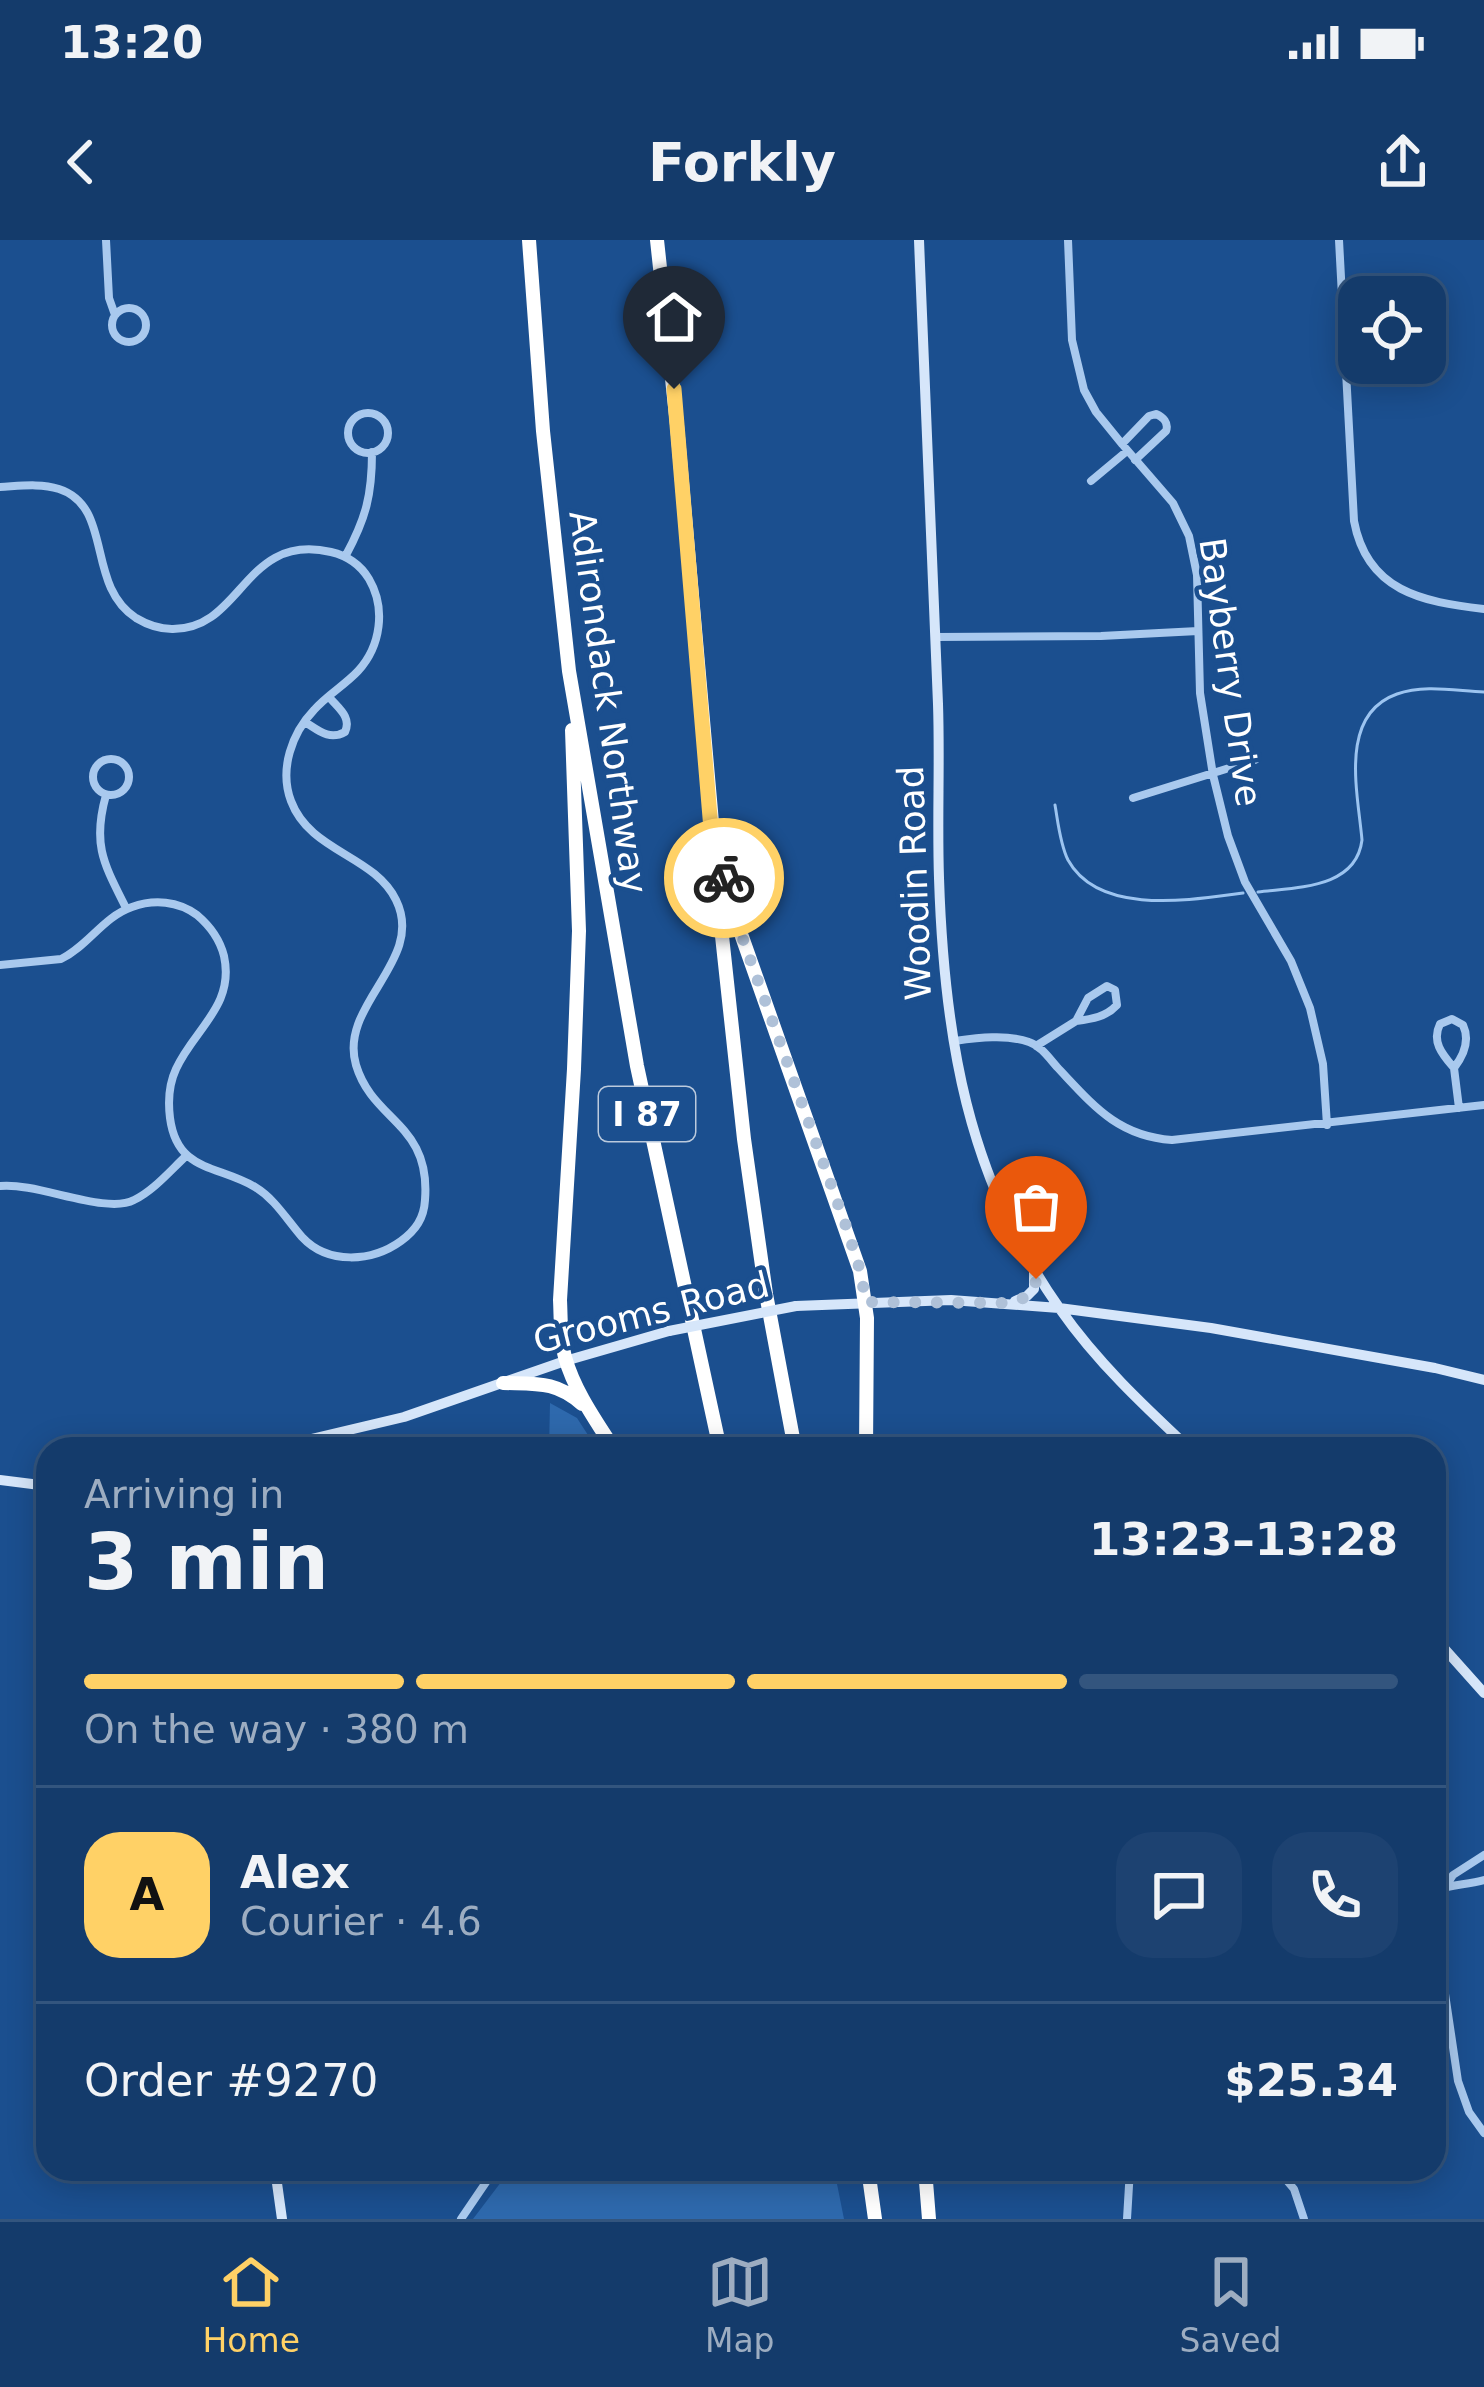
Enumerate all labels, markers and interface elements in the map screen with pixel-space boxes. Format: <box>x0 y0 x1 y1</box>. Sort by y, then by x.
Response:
text: 13:20 <box>60 16 203 69</box>
icon: back <box>48 129 114 195</box>
icon: share <box>1370 129 1436 195</box>
text: Forkly <box>648 131 836 194</box>
pin <box>623 266 725 389</box>
map controls <box>1338 276 1446 384</box>
button: locate <box>1338 276 1446 384</box>
icon: home <box>641 284 707 350</box>
street label: Adirondack Northway <box>561 508 656 896</box>
street label: Bayberry Drive <box>1191 535 1270 809</box>
street label: Woodin Road <box>890 765 939 1001</box>
courier <box>664 818 784 938</box>
icon: bike <box>691 845 757 911</box>
road number: I 87 <box>599 1087 695 1141</box>
pin <box>985 1156 1087 1279</box>
icon: bag <box>1003 1174 1069 1240</box>
street label: Grooms Road <box>529 1263 773 1362</box>
text: Arriving in <box>84 1472 284 1517</box>
text: 13:23–13:28 <box>1089 1513 1398 1566</box>
text: 3 min <box>84 1517 329 1607</box>
text: On the way · 380 m <box>84 1707 469 1752</box>
button: chat <box>1116 1832 1242 1958</box>
button: phone <box>1272 1832 1398 1958</box>
text: Alex <box>240 1846 350 1899</box>
text: A <box>130 1868 164 1921</box>
text: Courier · 4.6 <box>240 1899 482 1944</box>
text: Order #9270 <box>84 2054 378 2107</box>
text: $25.34 <box>1224 2054 1398 2107</box>
tab: Home <box>202 2249 300 2360</box>
tab: Map <box>705 2249 775 2360</box>
tab: Saved <box>1180 2249 1281 2360</box>

